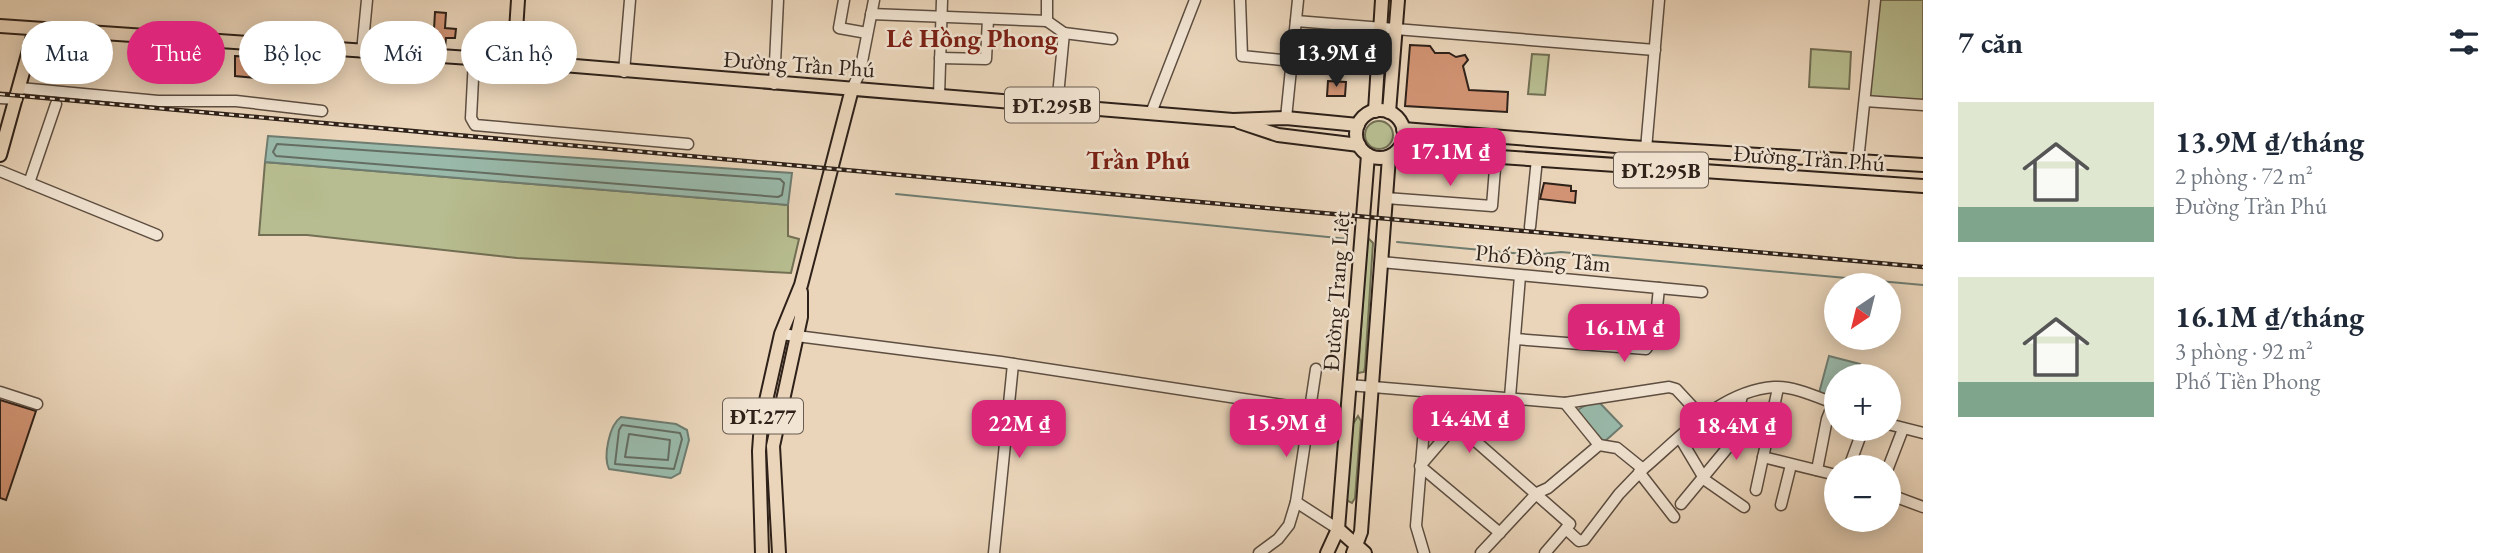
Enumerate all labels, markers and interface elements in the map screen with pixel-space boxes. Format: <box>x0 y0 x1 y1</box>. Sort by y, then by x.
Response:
chip: Mua <box>21 21 113 84</box>
chip: Thuê <box>127 21 225 84</box>
chip: Bộ lọc <box>239 21 346 84</box>
chip: Mới <box>360 21 447 84</box>
chip: Căn hộ <box>461 21 577 84</box>
district label: Lê Hồng Phong <box>886 21 1059 55</box>
text: 7 căn <box>1958 23 2023 62</box>
icon: filters <box>2445 23 2483 61</box>
pin: 13.9M ₫ <box>1271 29 1401 89</box>
text: 13.9M ₫ <box>1296 37 1376 67</box>
street label: Đường Trần Phú <box>722 44 876 84</box>
road number: ĐT.295B <box>1005 88 1099 122</box>
text: 13.9M ₫/tháng <box>2175 122 2364 161</box>
pin: 17.1M ₫ <box>1385 128 1515 188</box>
icon: home <box>2014 130 2098 214</box>
text: 17.1M ₫ <box>1410 136 1490 166</box>
street label: Đường Trần Phú <box>1732 138 1886 178</box>
district label: Trần Phú <box>1086 143 1191 177</box>
road number: ĐT.295B <box>1614 152 1708 188</box>
text: 2 phòng · 72 m² <box>2175 161 2313 191</box>
text: Đường Trần Phú <box>2175 191 2327 221</box>
street label: Đường Trang Liệt <box>1315 209 1357 372</box>
street label: Phố Đồng Tâm <box>1474 237 1612 279</box>
north arrow <box>1824 273 1900 350</box>
map controls <box>1824 273 1901 532</box>
text: 16.1M ₫/tháng <box>2175 297 2364 336</box>
pin: 16.1M ₫ <box>1559 304 1689 364</box>
icon: home <box>2014 305 2098 389</box>
text: 16.1M ₫ <box>1584 312 1664 342</box>
text: 3 phòng · 92 m² <box>2175 336 2313 366</box>
button: + <box>1824 364 1901 441</box>
text: Phố Tiền Phong <box>2175 366 2320 396</box>
pin: 14.4M ₫ <box>1404 396 1534 455</box>
road number: ĐT.277 <box>723 398 803 434</box>
pin: 22M ₫ <box>970 400 1068 460</box>
pin: 15.9M ₫ <box>1221 400 1351 459</box>
pin: 18.4M ₫ <box>1671 402 1801 462</box>
text: 14.4M ₫ <box>1429 403 1509 433</box>
text: 15.9M ₫ <box>1246 407 1326 437</box>
text: 22M ₫ <box>988 408 1050 438</box>
text: 18.4M ₫ <box>1696 410 1776 440</box>
button: − <box>1824 455 1901 532</box>

